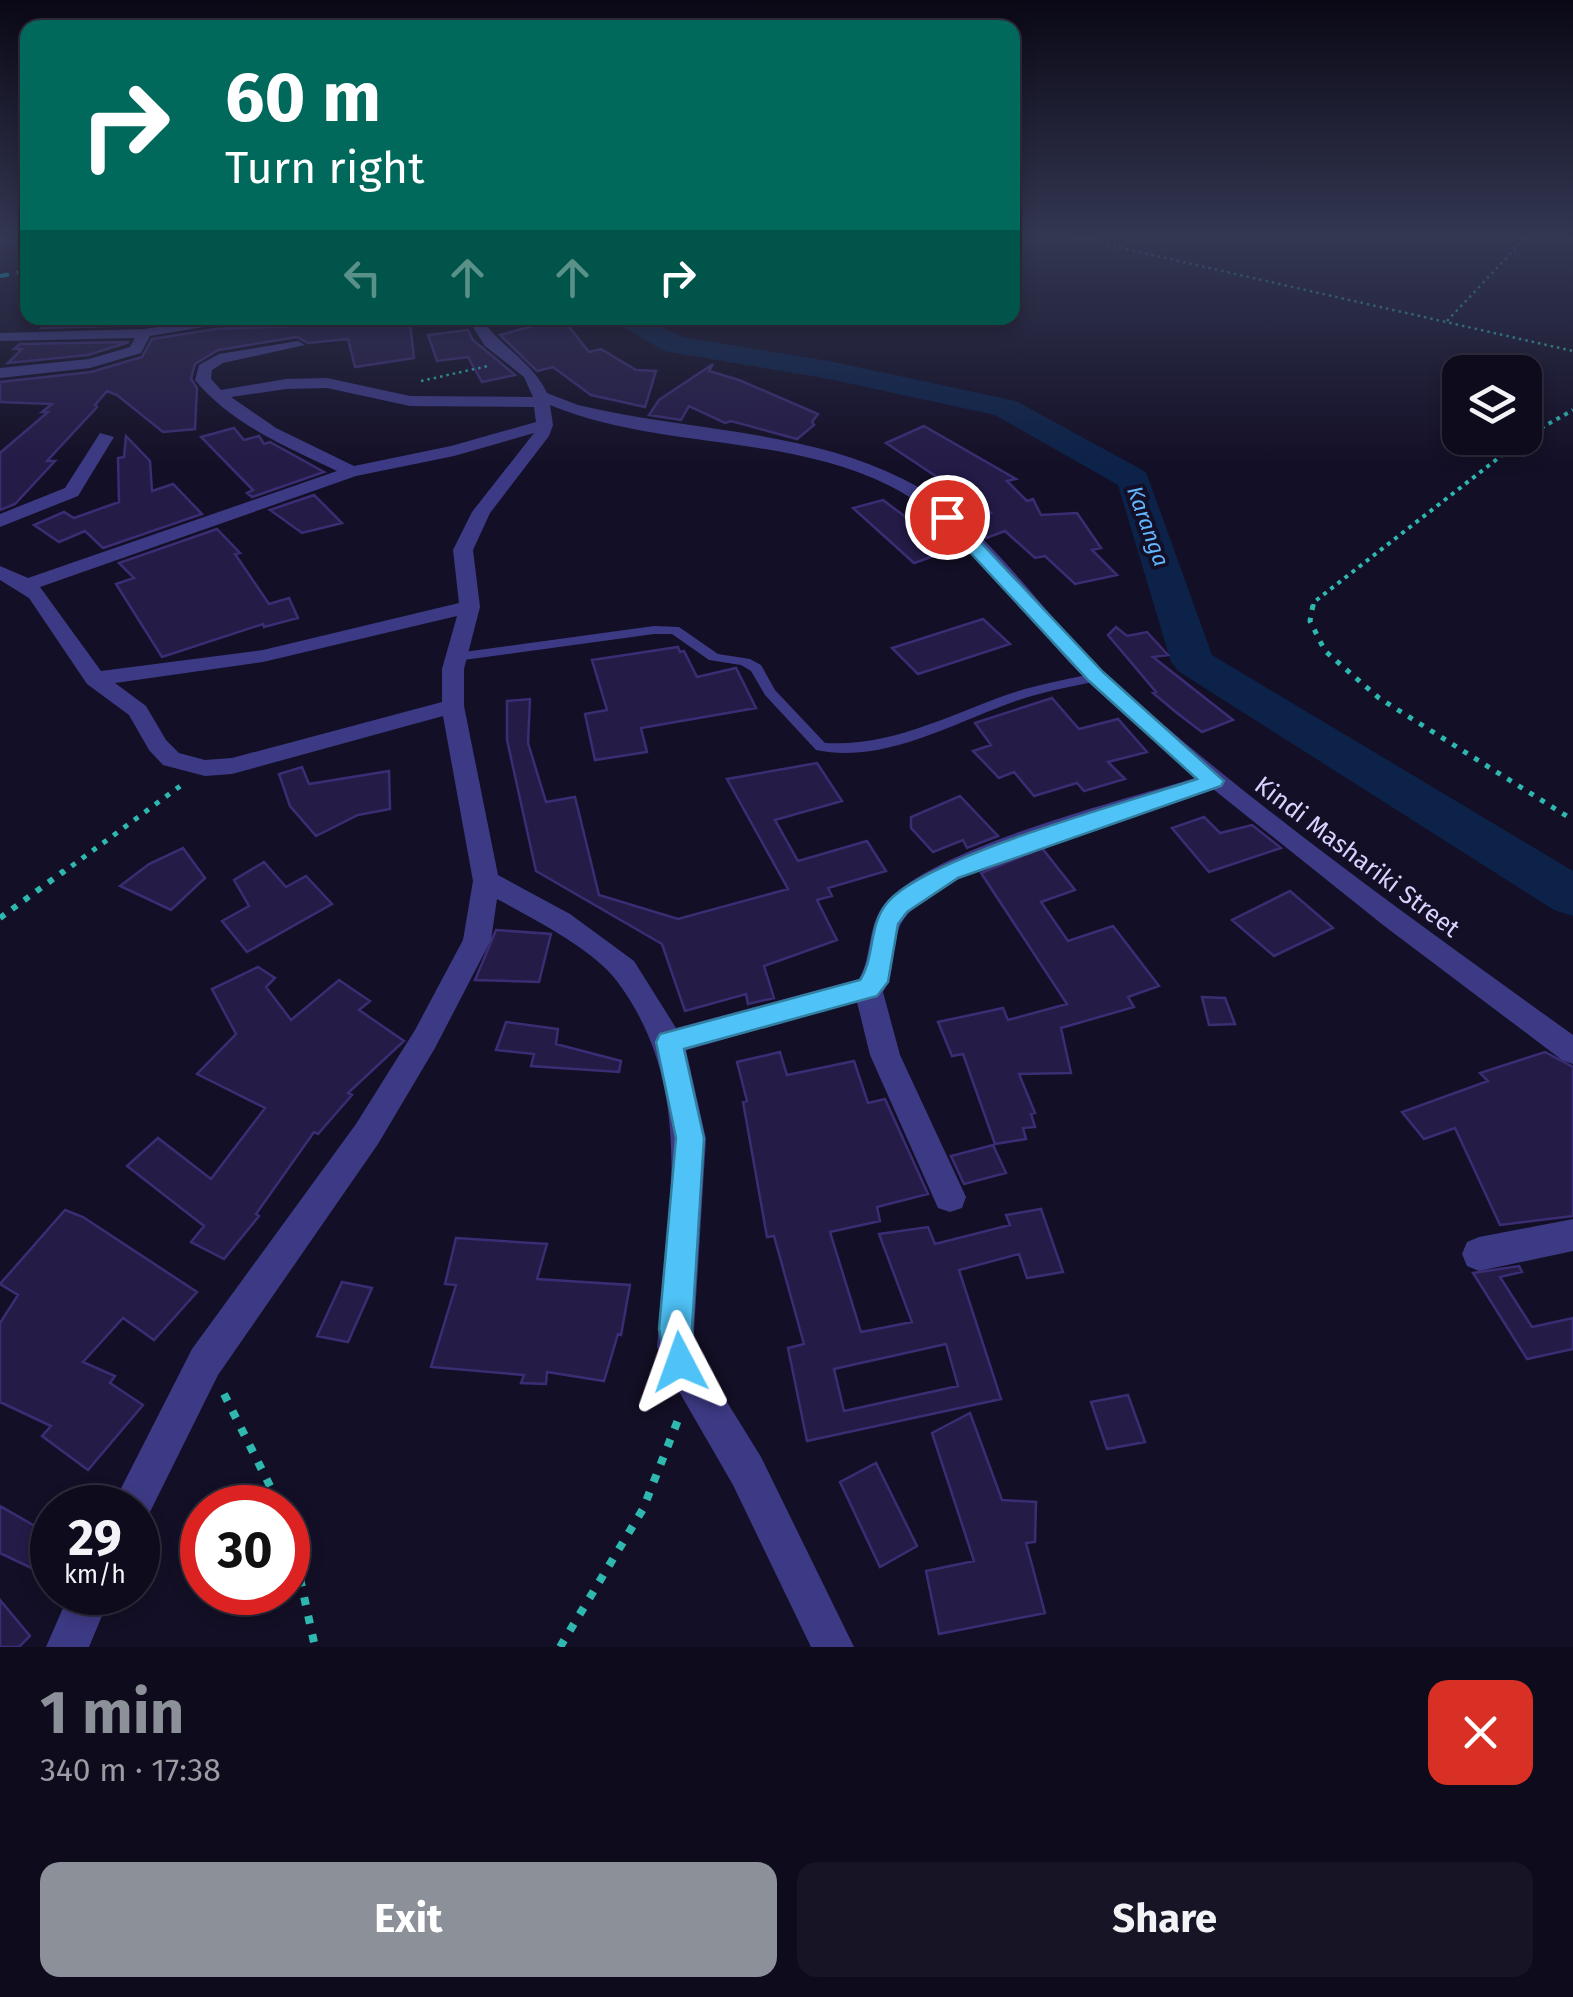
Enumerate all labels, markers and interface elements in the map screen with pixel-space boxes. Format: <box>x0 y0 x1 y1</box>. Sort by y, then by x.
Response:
text: 60 m <box>225 56 381 140</box>
icon: right <box>60 60 190 190</box>
text: Turn right <box>225 141 424 195</box>
icon: left <box>335 250 390 305</box>
icon: ahead <box>440 250 495 305</box>
icon: ahead <box>545 250 600 305</box>
icon: right <box>650 250 705 305</box>
map controls <box>1442 355 1542 455</box>
button: layers <box>1442 355 1542 455</box>
pin <box>905 475 990 560</box>
water label: Karanga <box>1121 482 1175 570</box>
icon: arrive <box>920 490 975 545</box>
street label: Kindi Mashariki Street <box>1249 770 1466 944</box>
position arrow <box>628 1310 732 1414</box>
speed limit sign: 30 <box>180 1485 310 1615</box>
text: 29 <box>68 1508 122 1568</box>
text: km/h <box>64 1560 126 1590</box>
text: 1 min <box>40 1677 184 1749</box>
button: close <box>1428 1680 1533 1785</box>
text: 340 m · 17:38 <box>40 1751 221 1789</box>
button: Exit <box>40 1862 777 1977</box>
button: Share <box>797 1862 1533 1977</box>

